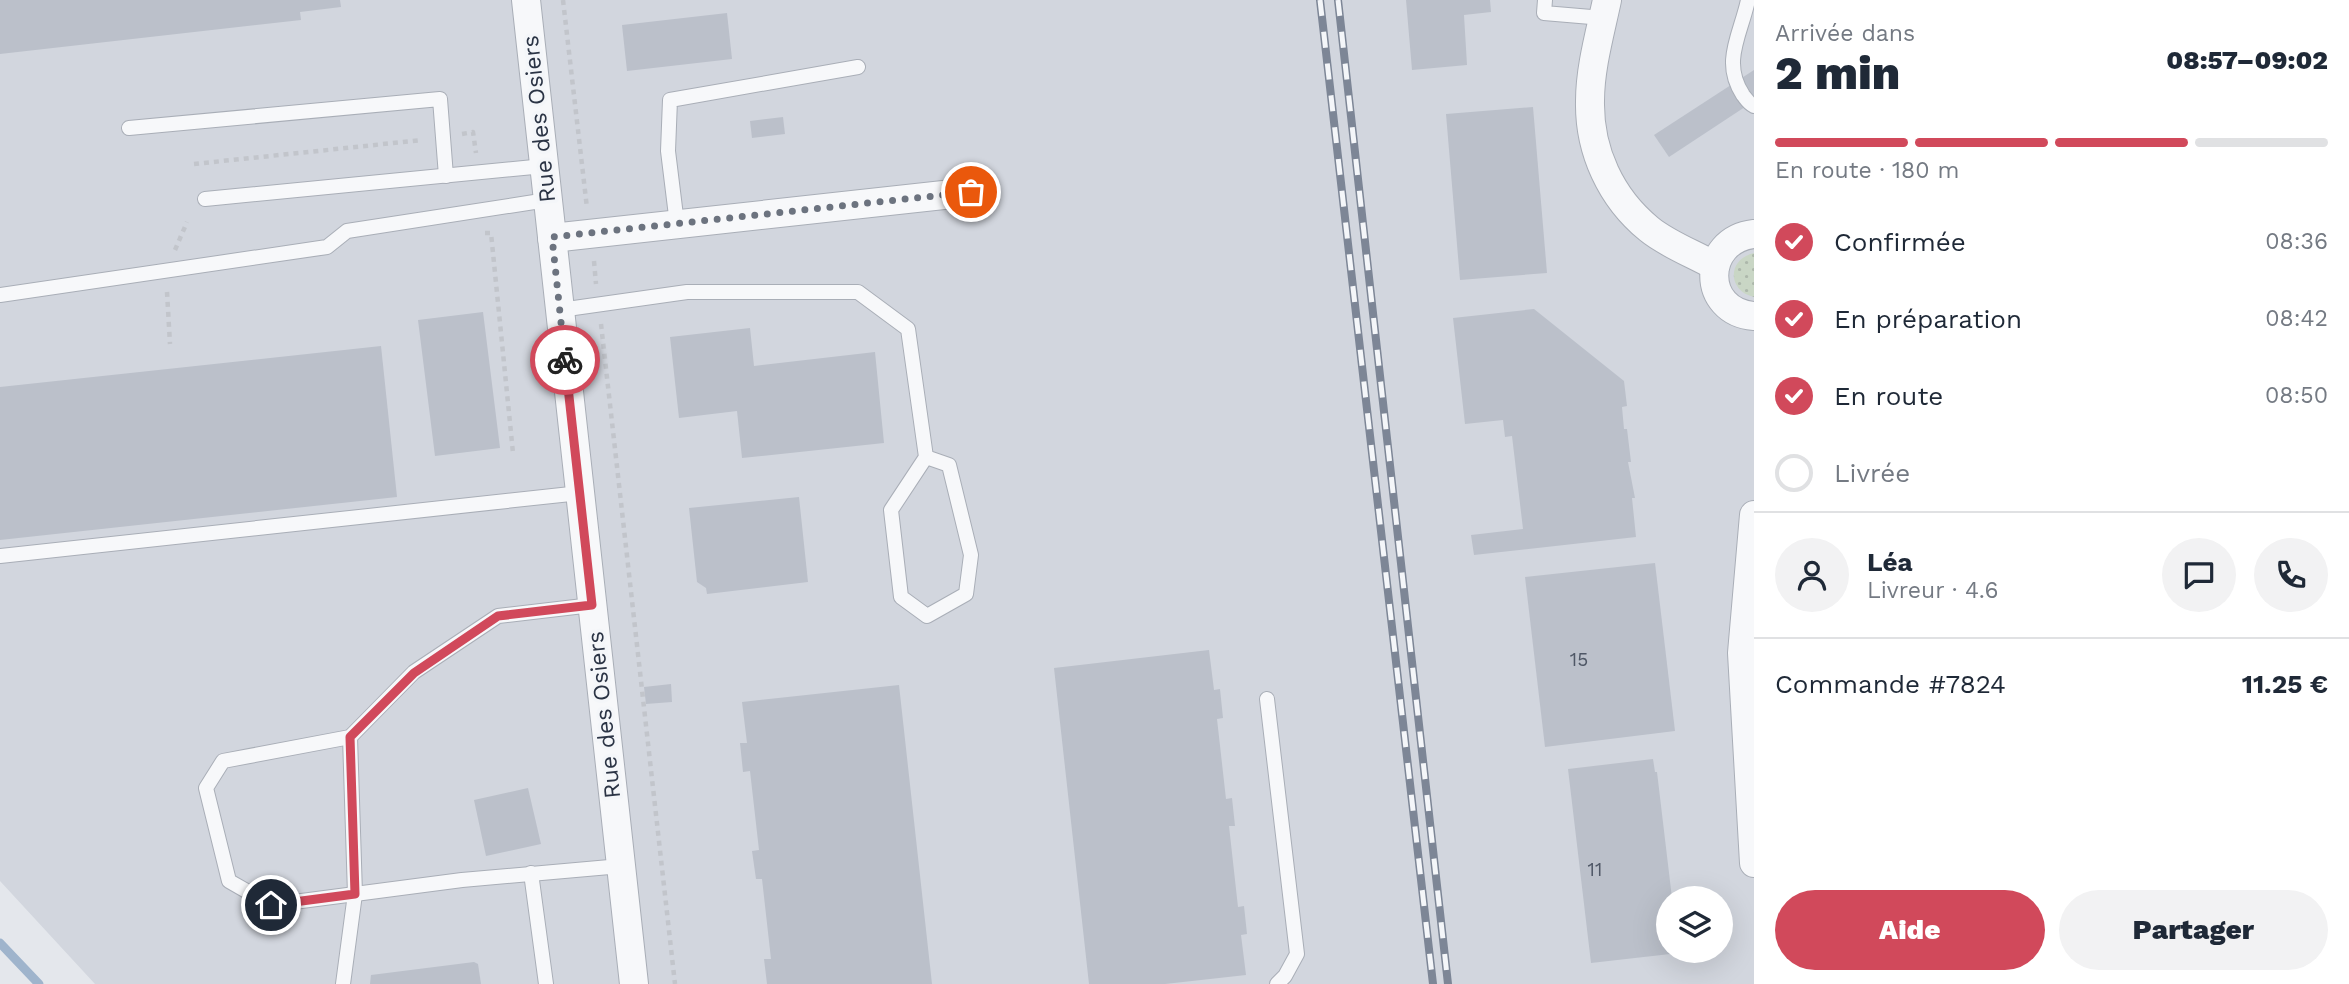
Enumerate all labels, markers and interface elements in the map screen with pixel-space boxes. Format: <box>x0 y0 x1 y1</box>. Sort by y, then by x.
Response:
text: Arrivée dans <box>1775 20 1915 47</box>
street label: Rue des Osiers <box>517 34 561 204</box>
text: 08:57–09:02 <box>2166 45 2328 75</box>
text: 2 min <box>1775 46 1900 100</box>
text: En route · 180 m <box>1775 157 1959 184</box>
pin <box>941 162 1001 222</box>
icon: bag <box>952 173 990 211</box>
icon: check <box>1775 223 1813 261</box>
text: Confirmée <box>1834 227 1966 257</box>
text: 08:36 <box>2265 228 2328 255</box>
icon: check <box>1775 300 1813 338</box>
text: En préparation <box>1834 304 2022 334</box>
text: 08:42 <box>2265 305 2328 332</box>
courier <box>530 325 600 395</box>
icon: bike <box>546 341 584 379</box>
icon: check <box>1775 377 1813 415</box>
text: En route <box>1834 381 1943 411</box>
text: 08:50 <box>2265 382 2328 409</box>
text: Livrée <box>1834 458 1910 488</box>
button: person <box>1775 538 1849 612</box>
button: chat <box>2162 538 2236 612</box>
button: phone <box>2254 538 2328 612</box>
text: Léa <box>1867 547 1913 577</box>
text: Livreur · 4.6 <box>1867 577 1999 604</box>
street label: Rue des Osiers <box>582 630 626 800</box>
house number: 15 <box>1570 648 1588 671</box>
text: Commande #7824 <box>1775 669 2006 699</box>
text: 11.25 € <box>2242 669 2328 699</box>
house number: 11 <box>1588 858 1602 881</box>
pin <box>241 875 301 935</box>
icon: home <box>252 886 290 924</box>
map controls <box>1656 886 1733 963</box>
button: layers <box>1656 886 1733 963</box>
button: Aide <box>1775 890 2045 970</box>
button: Partager <box>2059 890 2328 970</box>

